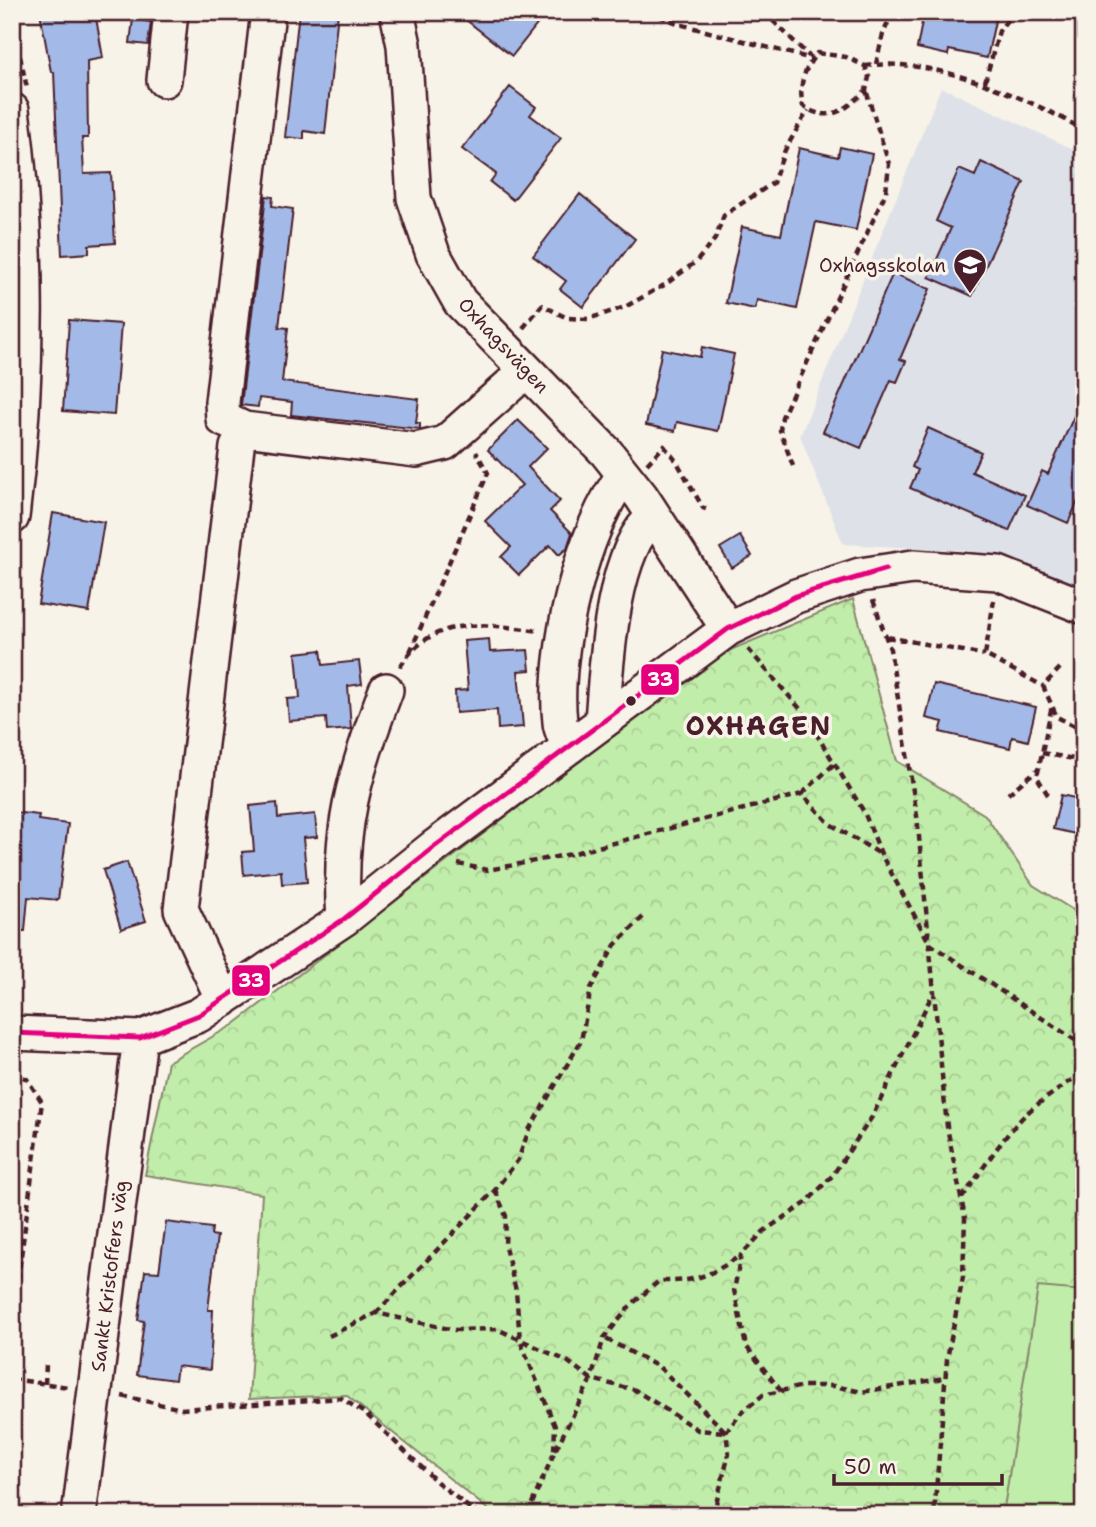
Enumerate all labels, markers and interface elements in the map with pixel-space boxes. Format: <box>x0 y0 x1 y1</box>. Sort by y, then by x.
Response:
school or university icon: Oxhagsskolan <box>951 246 989 295</box>
place label: Oxhagsskolan <box>819 253 946 278</box>
street label: Oxhagsvägen <box>453 292 555 399</box>
line badge: 33 <box>640 663 680 696</box>
text: 33 <box>647 667 673 692</box>
unlabelled marker <box>624 694 638 708</box>
district label: OXHAGEN <box>686 708 832 743</box>
line badge: 33 <box>231 964 271 997</box>
text: 33 <box>238 968 264 993</box>
street label: Sankt Kristoffers väg <box>85 1179 134 1373</box>
scale bar <box>834 1443 1002 1487</box>
text: 50 m <box>844 1453 897 1481</box>

